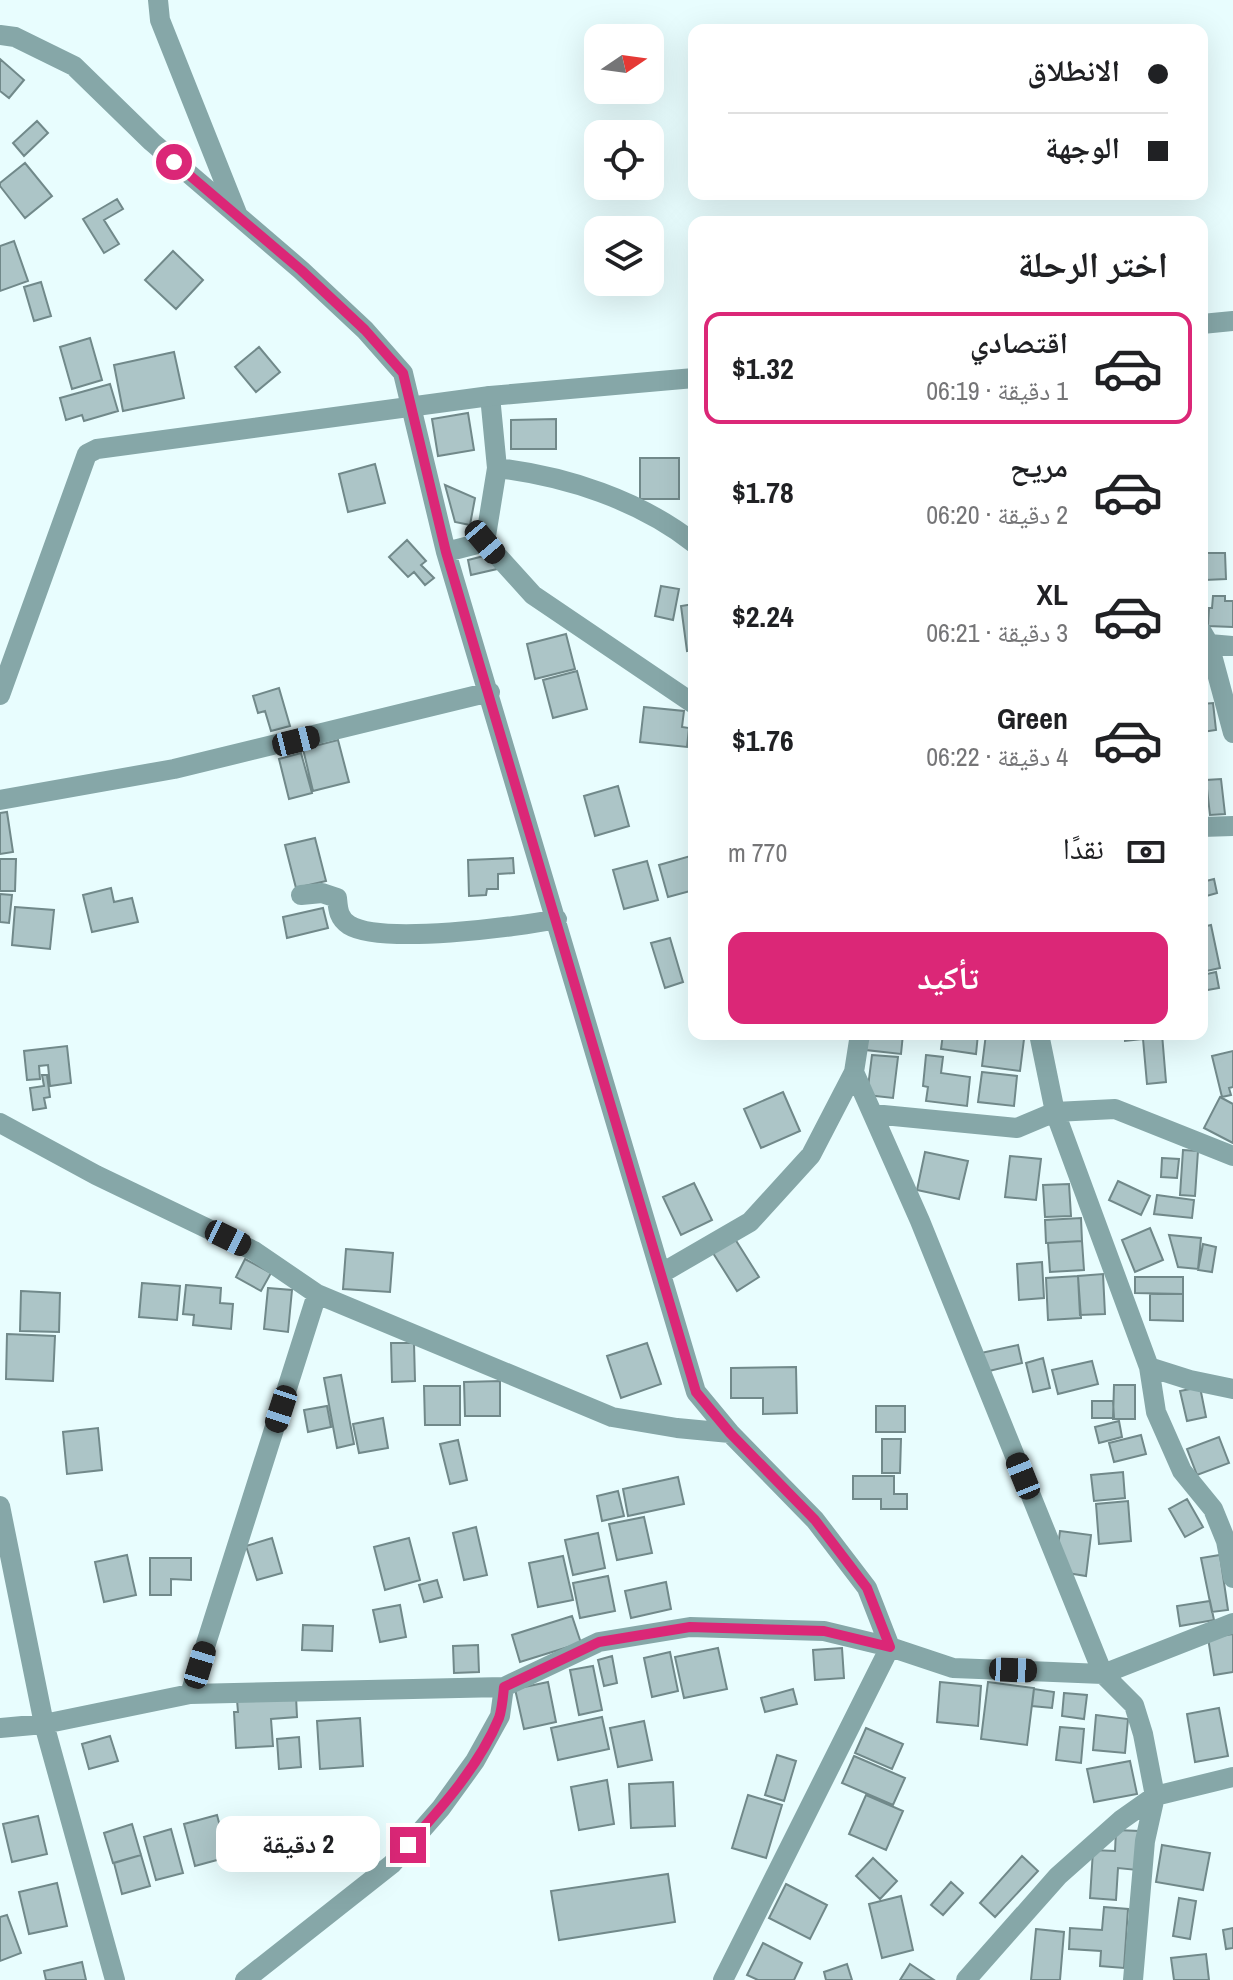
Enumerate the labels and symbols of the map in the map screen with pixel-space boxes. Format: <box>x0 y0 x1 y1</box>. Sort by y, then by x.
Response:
north arrow <box>584 24 664 104</box>
route start <box>156 144 192 180</box>
car <box>460 516 510 568</box>
car <box>270 724 322 758</box>
car <box>201 1217 255 1259</box>
car <box>262 1382 300 1436</box>
car <box>1003 1449 1043 1503</box>
car <box>182 1639 218 1691</box>
car <box>989 1657 1037 1683</box>
callout: 2 دقيقة <box>216 1817 380 1873</box>
route end <box>390 1827 426 1863</box>

